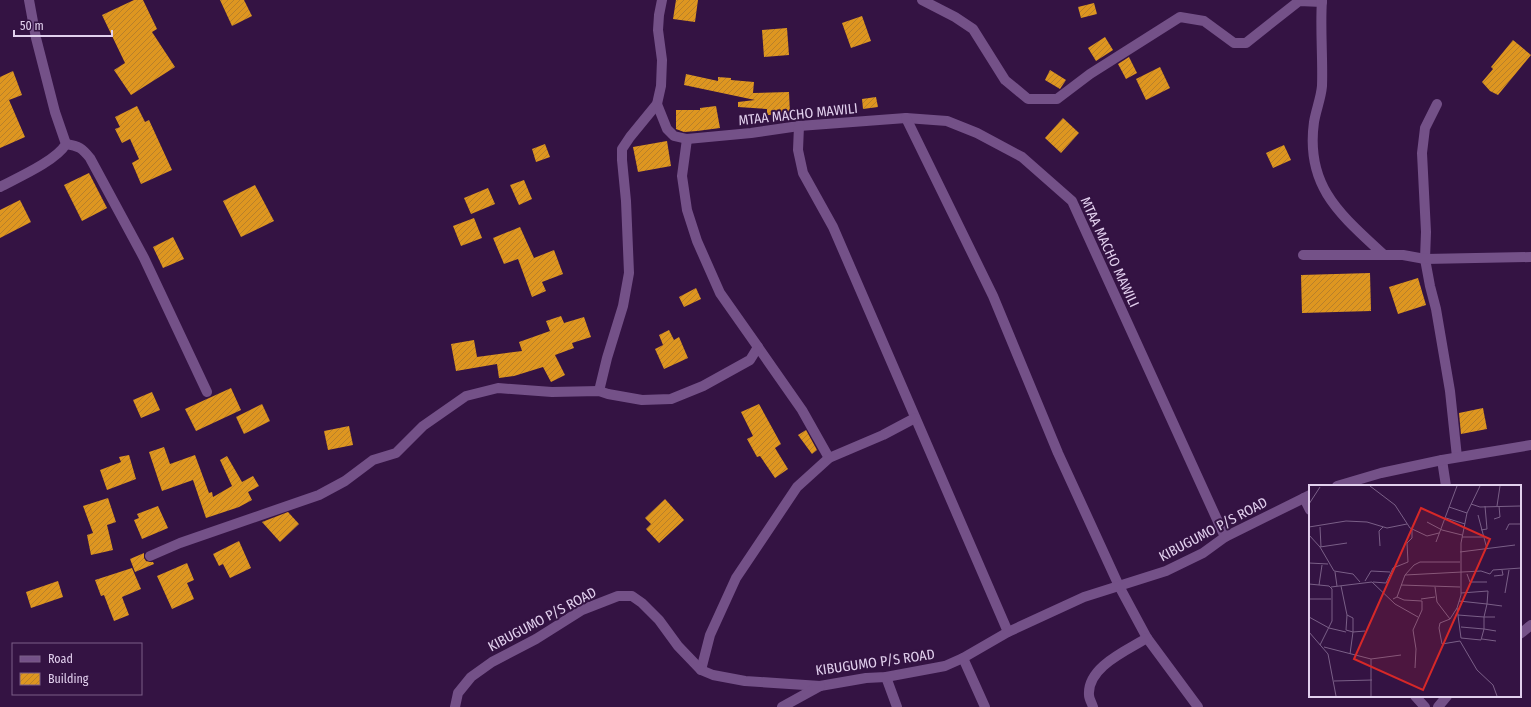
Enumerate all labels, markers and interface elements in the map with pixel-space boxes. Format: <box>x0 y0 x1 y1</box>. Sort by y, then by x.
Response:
scale bar <box>14 12 112 38</box>
text: 50 m <box>20 19 44 33</box>
street label: MTAA MACHO MAWILI <box>738 100 858 129</box>
street label: MTAA MACHO MAWILI <box>1077 194 1143 310</box>
inset map <box>1309 485 1521 697</box>
street label: KIBUGUMO P/S ROAD <box>1156 494 1270 565</box>
street label: KIBUGUMO P/S ROAD <box>485 584 599 655</box>
legend <box>12 643 142 695</box>
street label: KIBUGUMO P/S ROAD <box>814 646 936 679</box>
text: Road <box>48 652 73 666</box>
text: Building <box>48 672 89 686</box>

